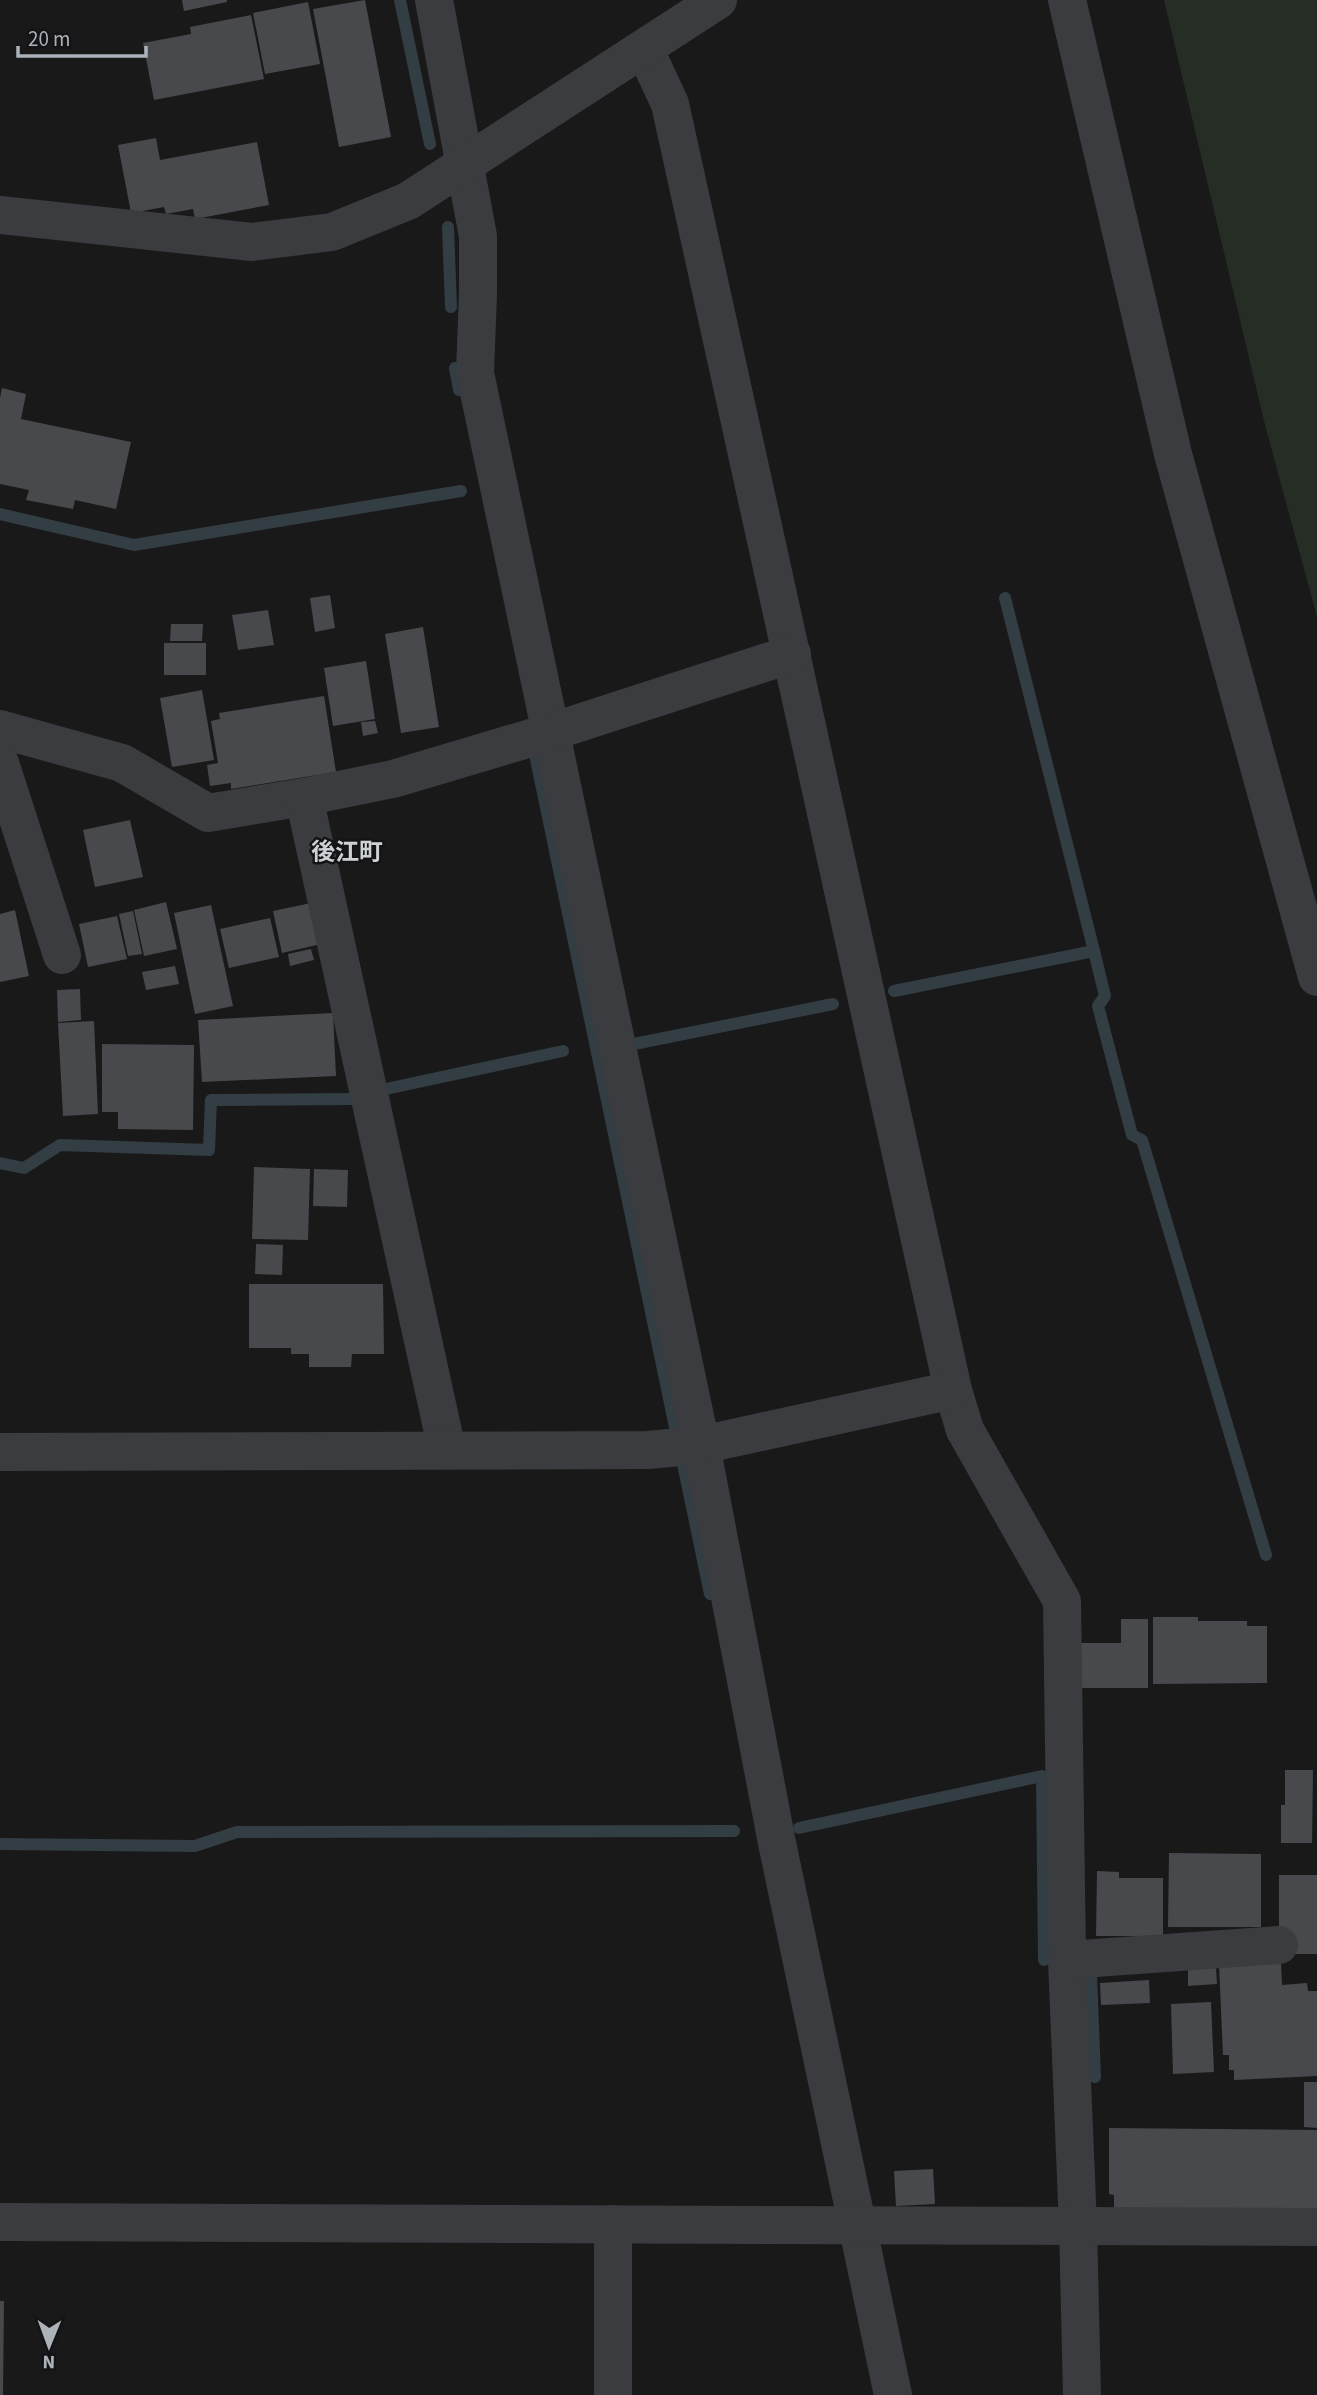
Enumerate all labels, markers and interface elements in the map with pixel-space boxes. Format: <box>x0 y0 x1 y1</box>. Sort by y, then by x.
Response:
scale bar <box>18 14 145 58</box>
text: 20 m <box>28 24 70 54</box>
district label: 後江町 <box>311 835 383 870</box>
north arrow <box>14 2311 84 2381</box>
text: N <box>42 2348 55 2375</box>

